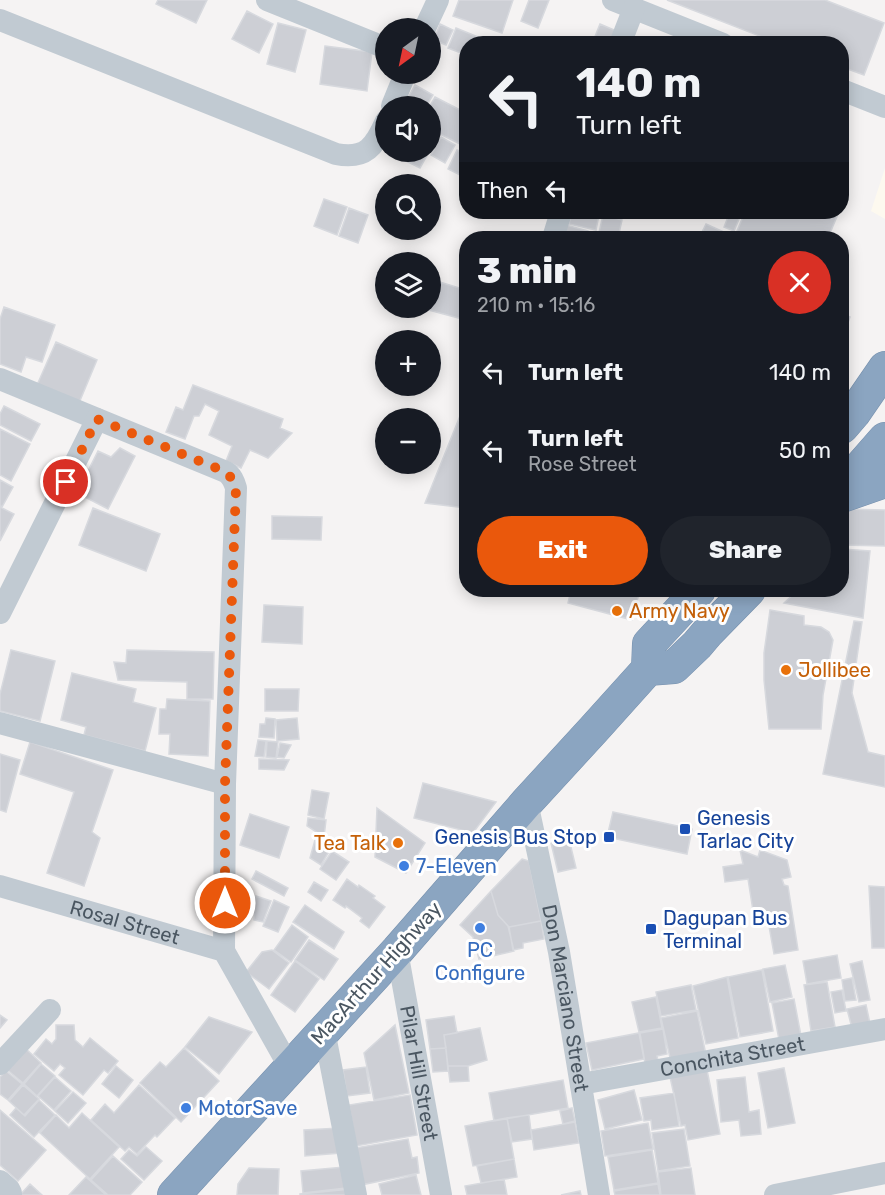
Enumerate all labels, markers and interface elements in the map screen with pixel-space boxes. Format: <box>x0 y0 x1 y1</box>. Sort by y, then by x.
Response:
north arrow <box>375 18 441 84</box>
map controls <box>375 18 441 474</box>
text: 140 m <box>576 58 702 108</box>
icon: left <box>477 60 555 138</box>
button: sound <box>375 96 441 162</box>
text: Turn left <box>576 109 681 141</box>
button: search <box>375 174 441 240</box>
icon: left <box>540 174 573 207</box>
text: Then <box>477 177 528 204</box>
text: 3 min <box>477 249 577 292</box>
button: close <box>768 251 831 314</box>
button: layers <box>375 252 441 318</box>
text: 210 m · 15:16 <box>477 293 595 317</box>
button: + <box>375 330 441 396</box>
icon: left <box>477 356 510 389</box>
text: Turn left <box>528 359 623 386</box>
text: 140 m <box>769 359 831 386</box>
button: − <box>375 408 441 474</box>
text: Turn left <box>528 425 623 452</box>
icon: left <box>477 434 510 467</box>
text: 50 m <box>779 437 831 464</box>
text: Rose Street <box>528 452 637 476</box>
pin <box>40 456 91 507</box>
icon: arrive <box>49 465 82 498</box>
button: Exit <box>477 516 648 585</box>
button: Share <box>660 516 831 585</box>
place label: Army Navy <box>629 599 730 623</box>
marker: Army Navy <box>610 604 624 618</box>
place label: Jollibee <box>798 658 871 682</box>
marker: Jollibee <box>779 663 793 677</box>
place label: Genesis Tarlac City <box>697 806 794 853</box>
marker: Genesis Tarlac City <box>678 822 692 836</box>
place label: Genesis Bus Stop <box>435 825 597 849</box>
marker: Genesis Bus Stop <box>602 830 616 844</box>
place label: Tea Talk <box>314 831 387 855</box>
marker: Tea Talk <box>391 836 405 850</box>
place label: 7-Eleven <box>416 854 497 878</box>
marker: 7-Eleven <box>397 859 411 873</box>
position arrow <box>193 871 257 935</box>
street label: Rosal Street <box>67 895 183 950</box>
street label: MacArthur Highway <box>306 897 446 1049</box>
street label: Don Marciano Street <box>537 902 594 1094</box>
place label: Dagupan Bus Terminal <box>663 906 787 953</box>
marker: PC Configure <box>473 921 487 935</box>
marker: Dagupan Bus Terminal <box>644 922 658 936</box>
place label: PC Configure <box>435 938 525 985</box>
street label: Pilar Hill Street <box>395 1003 443 1143</box>
street label: Conchita Street <box>658 1032 807 1081</box>
place label: MotorSave <box>198 1096 297 1120</box>
marker: MotorSave <box>179 1101 193 1115</box>

